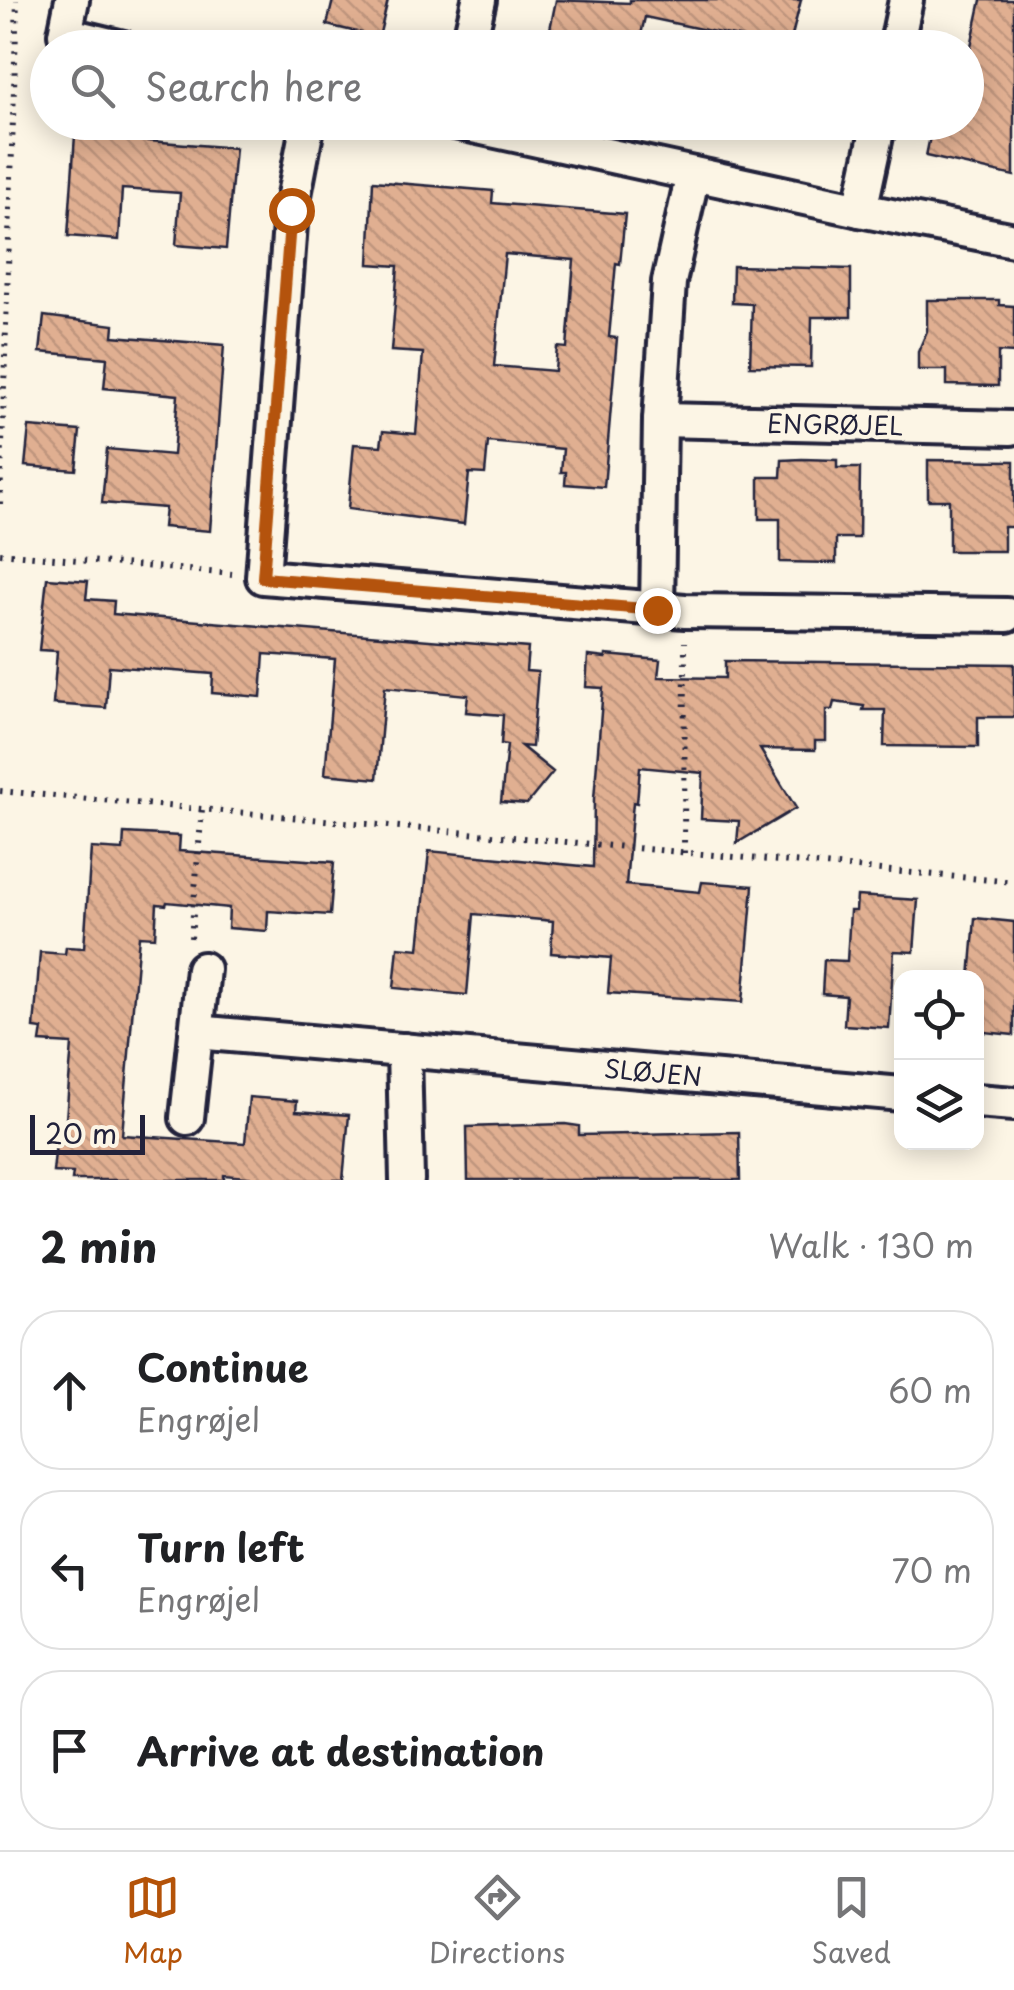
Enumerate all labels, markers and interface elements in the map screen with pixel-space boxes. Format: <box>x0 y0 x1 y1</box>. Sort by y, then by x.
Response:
search box <box>30 30 984 140</box>
text: Search here <box>145 57 362 114</box>
icon: search <box>65 58 120 113</box>
route start <box>269 188 315 234</box>
street label: ENGRØJEL <box>767 404 904 444</box>
route end <box>635 588 681 634</box>
map controls <box>894 970 984 1150</box>
button: locate <box>894 970 984 1060</box>
street label: SLØJEN <box>602 1049 704 1095</box>
button: layers <box>894 1060 984 1150</box>
scale bar <box>30 1110 145 1154</box>
text: 20 m <box>45 1111 117 1154</box>
text: 2 min <box>40 1214 157 1277</box>
text: Walk · 130 m <box>769 1221 974 1269</box>
text: Continue <box>137 1338 308 1395</box>
icon: ahead <box>42 1363 97 1418</box>
text: 60 m <box>888 1366 972 1414</box>
text: Engrøjel <box>137 1395 260 1443</box>
text: Turn left <box>137 1518 305 1575</box>
icon: left <box>42 1543 97 1598</box>
text: 70 m <box>892 1546 972 1594</box>
text: Engrøjel <box>137 1575 260 1623</box>
text: Arrive at destination <box>137 1722 545 1779</box>
icon: arrive <box>42 1723 97 1778</box>
tab: Map <box>123 1870 183 1973</box>
tab: Directions <box>429 1870 565 1973</box>
tab: Saved <box>811 1870 891 1973</box>

